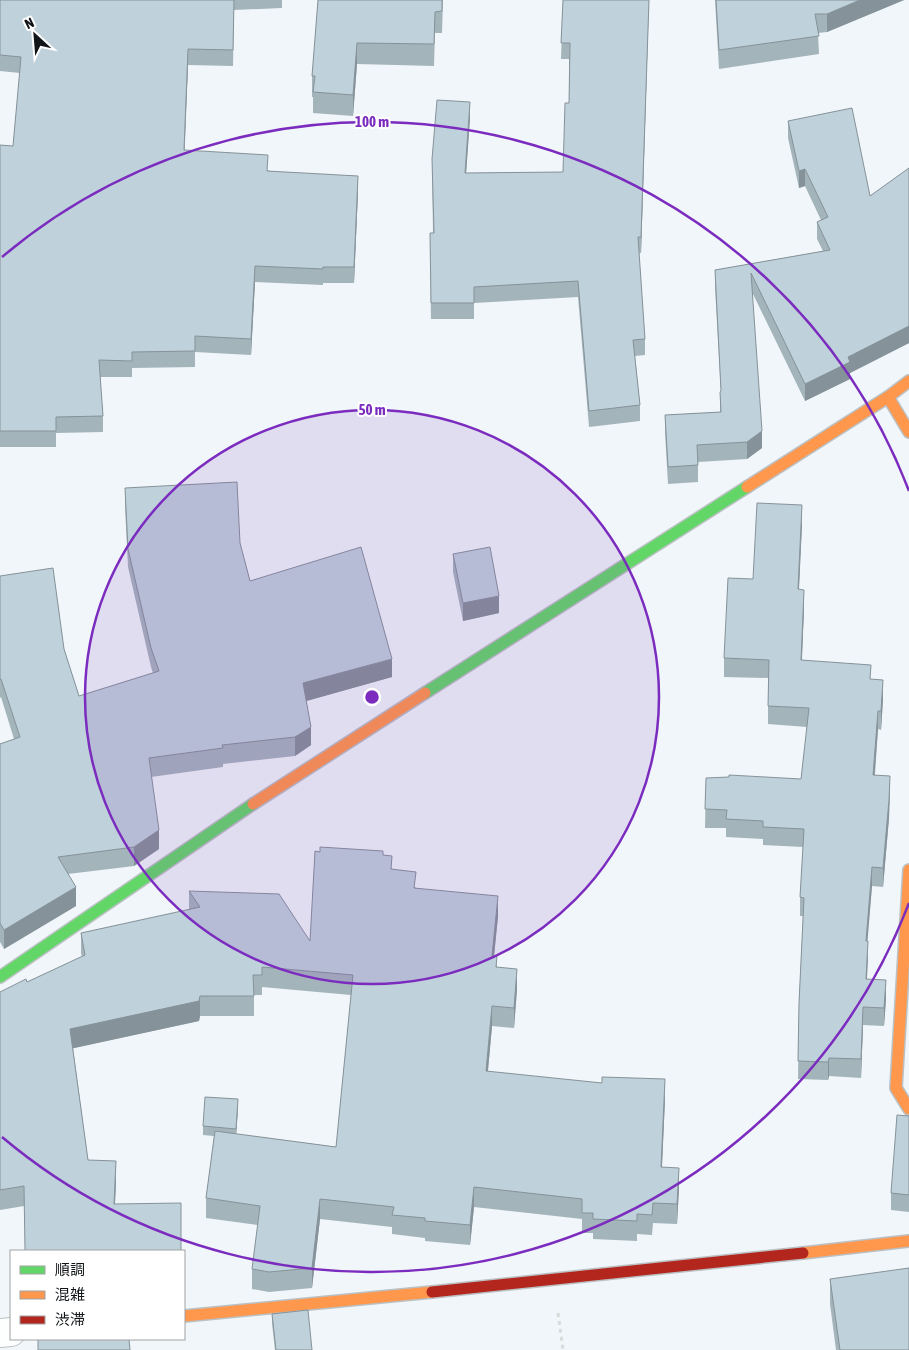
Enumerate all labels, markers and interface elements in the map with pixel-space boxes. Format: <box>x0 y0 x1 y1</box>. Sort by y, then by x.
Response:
north arrow <box>10 10 60 60</box>
text: N <box>22 14 37 32</box>
text: 100 m <box>355 113 389 130</box>
text: 50 m <box>359 401 386 418</box>
centre of rings <box>363 688 381 706</box>
legend <box>10 1250 185 1340</box>
text: 順調 <box>55 1261 85 1278</box>
text: 混雑 <box>55 1286 85 1303</box>
text: 渋滞 <box>55 1311 85 1328</box>

